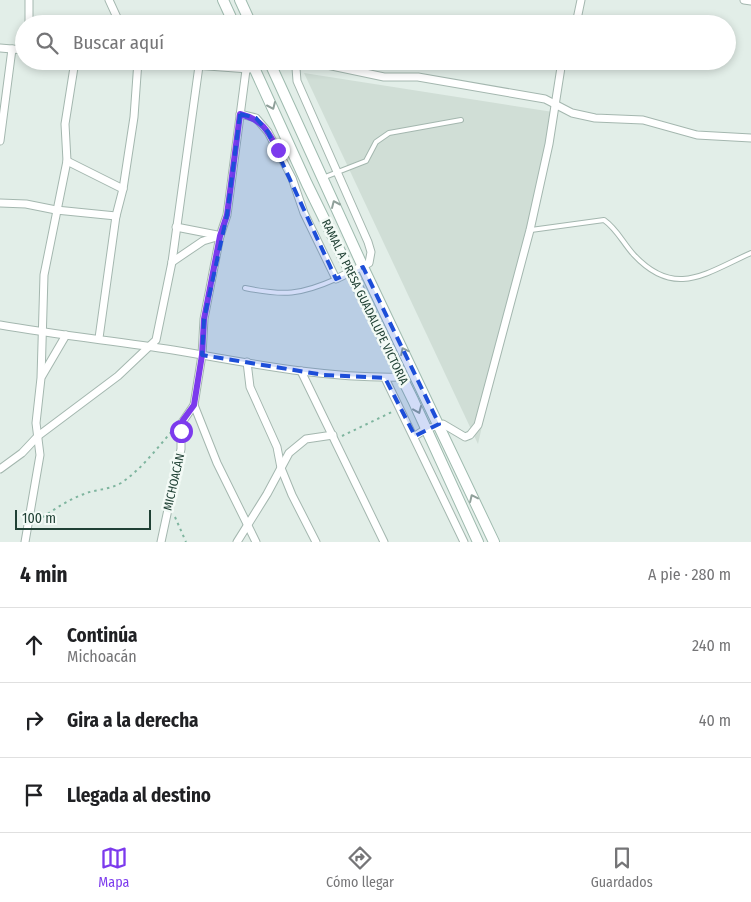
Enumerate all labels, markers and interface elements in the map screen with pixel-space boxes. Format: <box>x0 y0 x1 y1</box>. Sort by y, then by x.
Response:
search box <box>15 15 736 70</box>
icon: search <box>33 29 61 57</box>
text: Buscar aquí <box>73 31 164 54</box>
one-way arrow <box>265 101 276 110</box>
route end <box>267 139 290 162</box>
one-way arrow <box>331 200 342 209</box>
street label: RAMAL A PRESA GUADALUPE VICTORIA <box>319 217 412 388</box>
one-way arrow <box>400 347 410 356</box>
one-way arrow <box>411 405 422 414</box>
route start <box>170 420 193 443</box>
street label: MICHOACÁN <box>160 452 187 512</box>
one-way arrow <box>469 494 480 503</box>
scale bar <box>15 507 151 530</box>
text: 100 m <box>22 510 56 527</box>
text: 4 min <box>20 562 68 588</box>
text: A pie · 280 m <box>648 565 731 584</box>
text: Continúa <box>67 624 138 647</box>
icon: ahead <box>20 631 48 659</box>
text: 240 m <box>692 636 731 655</box>
text: Michoacán <box>67 647 137 666</box>
icon: right <box>20 706 48 734</box>
text: Gira a la derecha <box>67 709 199 732</box>
text: 40 m <box>699 711 731 730</box>
icon: arrive <box>20 781 48 809</box>
text: Llegada al destino <box>67 784 211 807</box>
tab: Mapa <box>98 844 129 891</box>
tab: Cómo llegar <box>326 844 394 891</box>
tab: Guardados <box>591 844 653 891</box>

